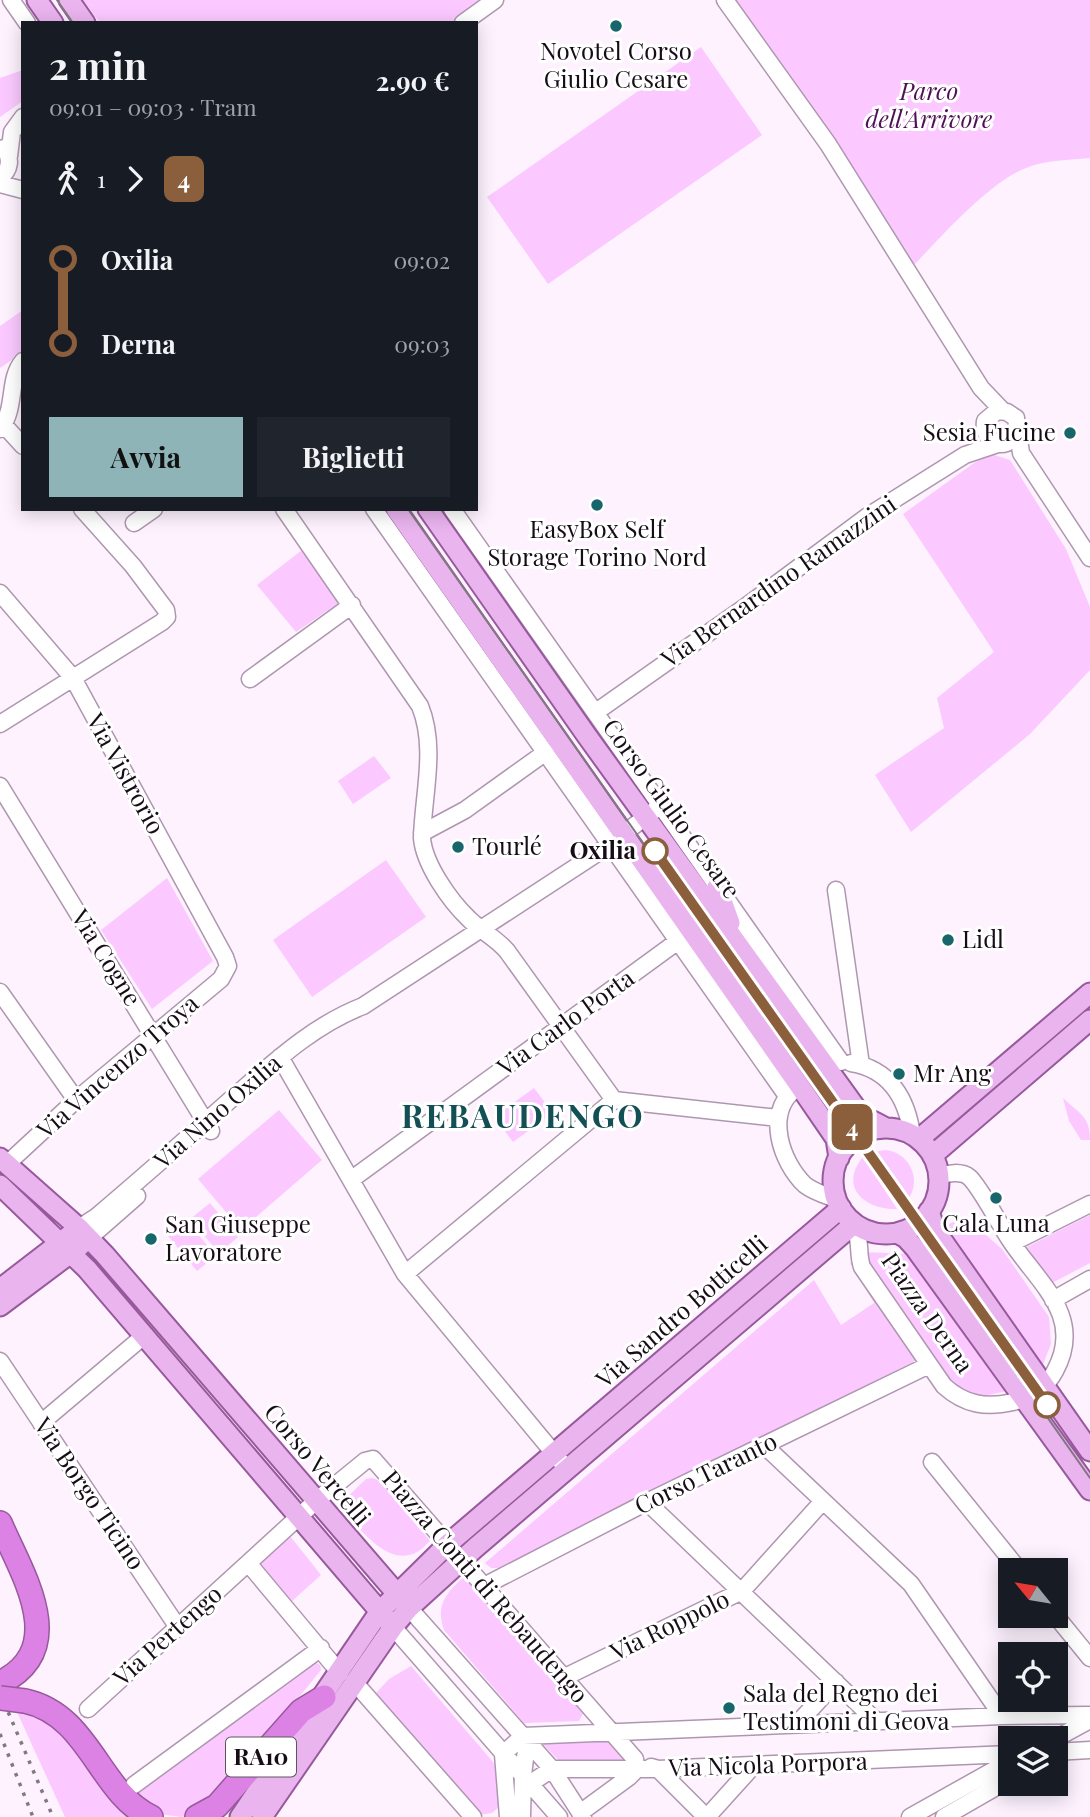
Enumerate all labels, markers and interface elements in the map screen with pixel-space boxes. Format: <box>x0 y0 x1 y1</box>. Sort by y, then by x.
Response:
marker: Novotel Corso Giulio Cesare <box>608 18 624 34</box>
place label: Novotel Corso Giulio Cesare <box>540 34 692 94</box>
text: 2 min <box>49 39 147 90</box>
text: 2.90 € <box>376 63 450 98</box>
park label: Parco dell'Arrivore <box>866 74 992 134</box>
text: 09:01 – 09:03 · Tram <box>49 91 257 122</box>
icon: walk <box>49 160 87 198</box>
icon: forward <box>116 160 154 198</box>
text: 1 <box>97 163 106 194</box>
text: 4 <box>178 163 190 195</box>
text: Oxilia <box>101 242 173 277</box>
text: 09:02 <box>394 244 450 275</box>
text: Derna <box>101 326 176 361</box>
text: 09:03 <box>394 328 450 359</box>
place label: Sesia Fucine <box>923 415 1056 447</box>
button: Avvia <box>49 417 243 497</box>
button: Biglietti <box>257 417 450 497</box>
marker: Sesia Fucine <box>1062 425 1078 441</box>
street label: Via Bernardino Ramazzini <box>653 487 902 674</box>
marker: EasyBox Self Storage Torino Nord <box>589 497 605 513</box>
place label: EasyBox Self Storage Torino Nord <box>487 512 707 572</box>
street label: Via Vistrorio <box>80 706 173 839</box>
street label: Corso Giulio Cesare <box>597 712 749 904</box>
place label: Tourlé <box>472 829 542 861</box>
place label: Oxilia <box>569 833 637 865</box>
marker: Oxilia <box>642 838 668 864</box>
marker: Tourlé <box>450 839 466 855</box>
street label: Via Cogne <box>65 902 150 1011</box>
place label: Lidl <box>962 922 1004 954</box>
marker: Lidl <box>940 932 956 948</box>
street label: Via Carlo Porta <box>489 961 640 1082</box>
street label: Via Vincenzo Troya <box>28 986 204 1145</box>
street label: Via Nino Oxilia <box>145 1046 287 1175</box>
place label: Mr Ang <box>913 1056 991 1088</box>
marker: Mr Ang <box>891 1066 907 1082</box>
district label: REBAUDENGO <box>401 1093 645 1136</box>
line badge: 4 <box>829 1104 875 1150</box>
text: 4 <box>846 1111 858 1143</box>
marker: Cala Luna <box>988 1190 1004 1206</box>
place label: Cala Luna <box>942 1206 1050 1238</box>
place label: San Giuseppe Lavoratore <box>165 1207 311 1267</box>
street label: Via Sandro Botticelli <box>587 1227 773 1395</box>
marker: San Giuseppe Lavoratore <box>143 1231 159 1247</box>
street label: Piazza Derna <box>875 1245 982 1378</box>
unlabelled marker <box>1034 1392 1060 1418</box>
street label: Corso Vercelli <box>258 1396 379 1531</box>
street label: Via Borgo Ticino <box>27 1410 153 1575</box>
street label: Corso Taranto <box>629 1424 782 1521</box>
street label: Piazza Conti di Rebaudengo <box>376 1462 597 1709</box>
north arrow <box>998 1558 1068 1628</box>
map controls <box>998 1558 1068 1796</box>
street label: Via Pertengo <box>105 1577 228 1693</box>
street label: Via Roppolo <box>604 1582 734 1667</box>
button: locate <box>998 1642 1068 1712</box>
place label: Sala del Regno dei Testimoni di Geova <box>743 1676 950 1736</box>
marker: Sala del Regno dei Testimoni di Geova <box>721 1700 737 1716</box>
button: layers <box>998 1726 1068 1796</box>
road number: RA10 <box>226 1738 296 1776</box>
street label: Via Nicola Porpora <box>667 1744 868 1783</box>

